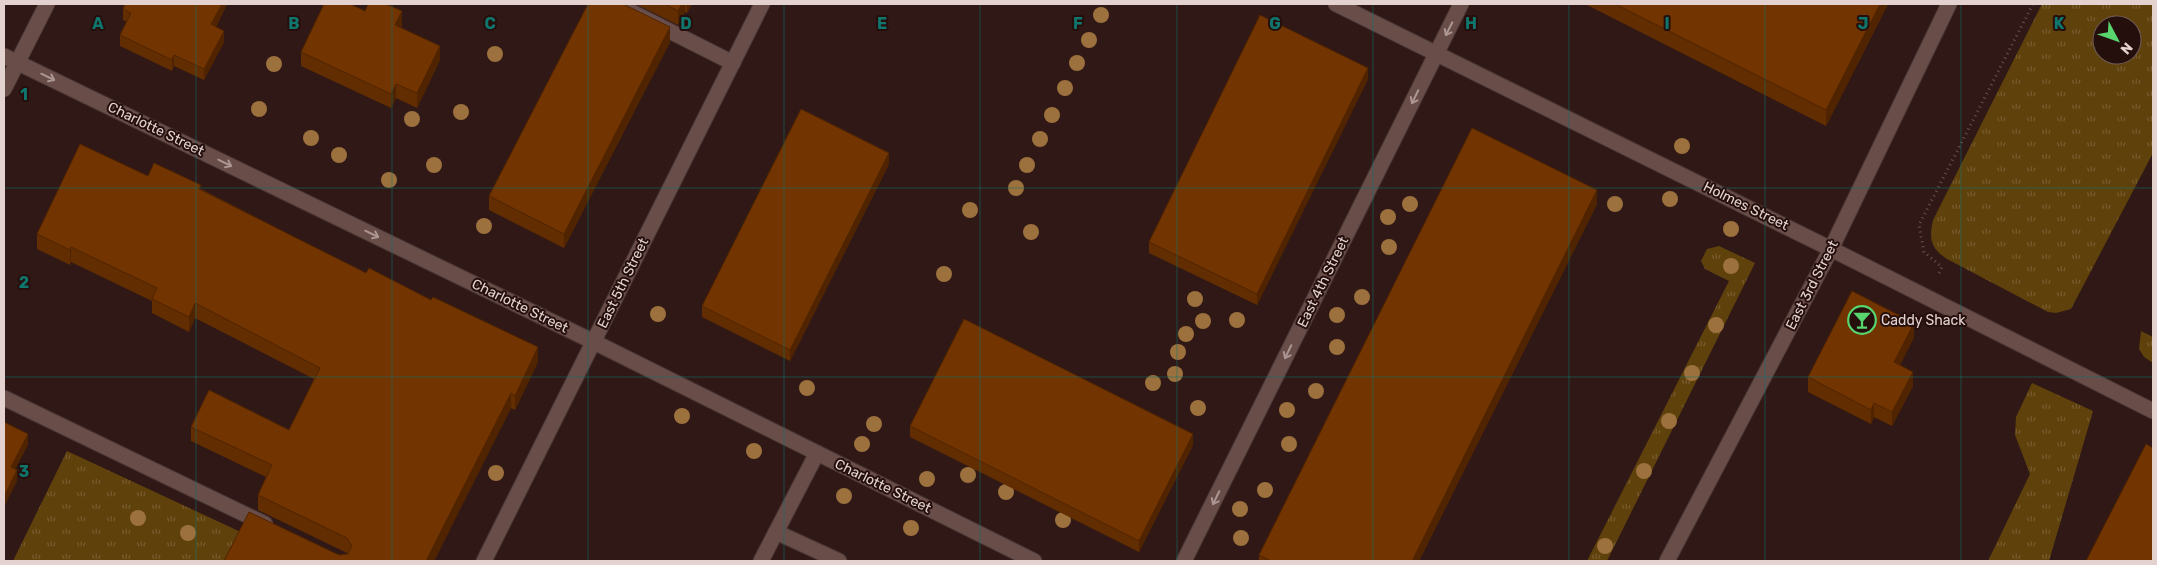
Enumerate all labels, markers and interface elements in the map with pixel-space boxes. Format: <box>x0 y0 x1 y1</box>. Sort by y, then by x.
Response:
text: A <box>92 14 104 33</box>
text: B <box>288 14 300 33</box>
text: C <box>484 14 496 33</box>
text: D <box>680 14 692 33</box>
text: E <box>877 14 887 33</box>
text: F <box>1073 14 1083 33</box>
text: G <box>1269 14 1281 33</box>
text: H <box>1465 14 1477 33</box>
text: I <box>1664 14 1670 33</box>
text: J <box>1858 14 1868 33</box>
text: K <box>2054 14 2065 33</box>
north arrow <box>2092 15 2142 65</box>
one-way arrow <box>1444 21 1454 36</box>
text: N <box>2117 39 2136 58</box>
one-way arrow <box>40 73 55 82</box>
text: 1 <box>20 85 28 104</box>
one-way arrow <box>1410 89 1419 104</box>
street label: Charlotte Street <box>105 98 207 160</box>
one-way arrow <box>217 159 232 168</box>
street label: Holmes Street <box>1701 178 1792 234</box>
one-way arrow <box>364 229 379 239</box>
street label: East 4th Street <box>1294 233 1353 330</box>
street label: East 5th Street <box>594 235 652 331</box>
street label: East 3rd Street <box>1782 237 1842 333</box>
text: 2 <box>19 273 29 292</box>
street label: Charlotte Street <box>469 275 571 337</box>
bar icon: Caddy Shack <box>1847 305 1877 335</box>
place label: Caddy Shack <box>1881 312 1966 329</box>
one-way arrow <box>1283 344 1292 359</box>
street label: Charlotte Street <box>832 455 934 517</box>
text: 3 <box>19 462 29 481</box>
one-way arrow <box>1211 490 1220 505</box>

